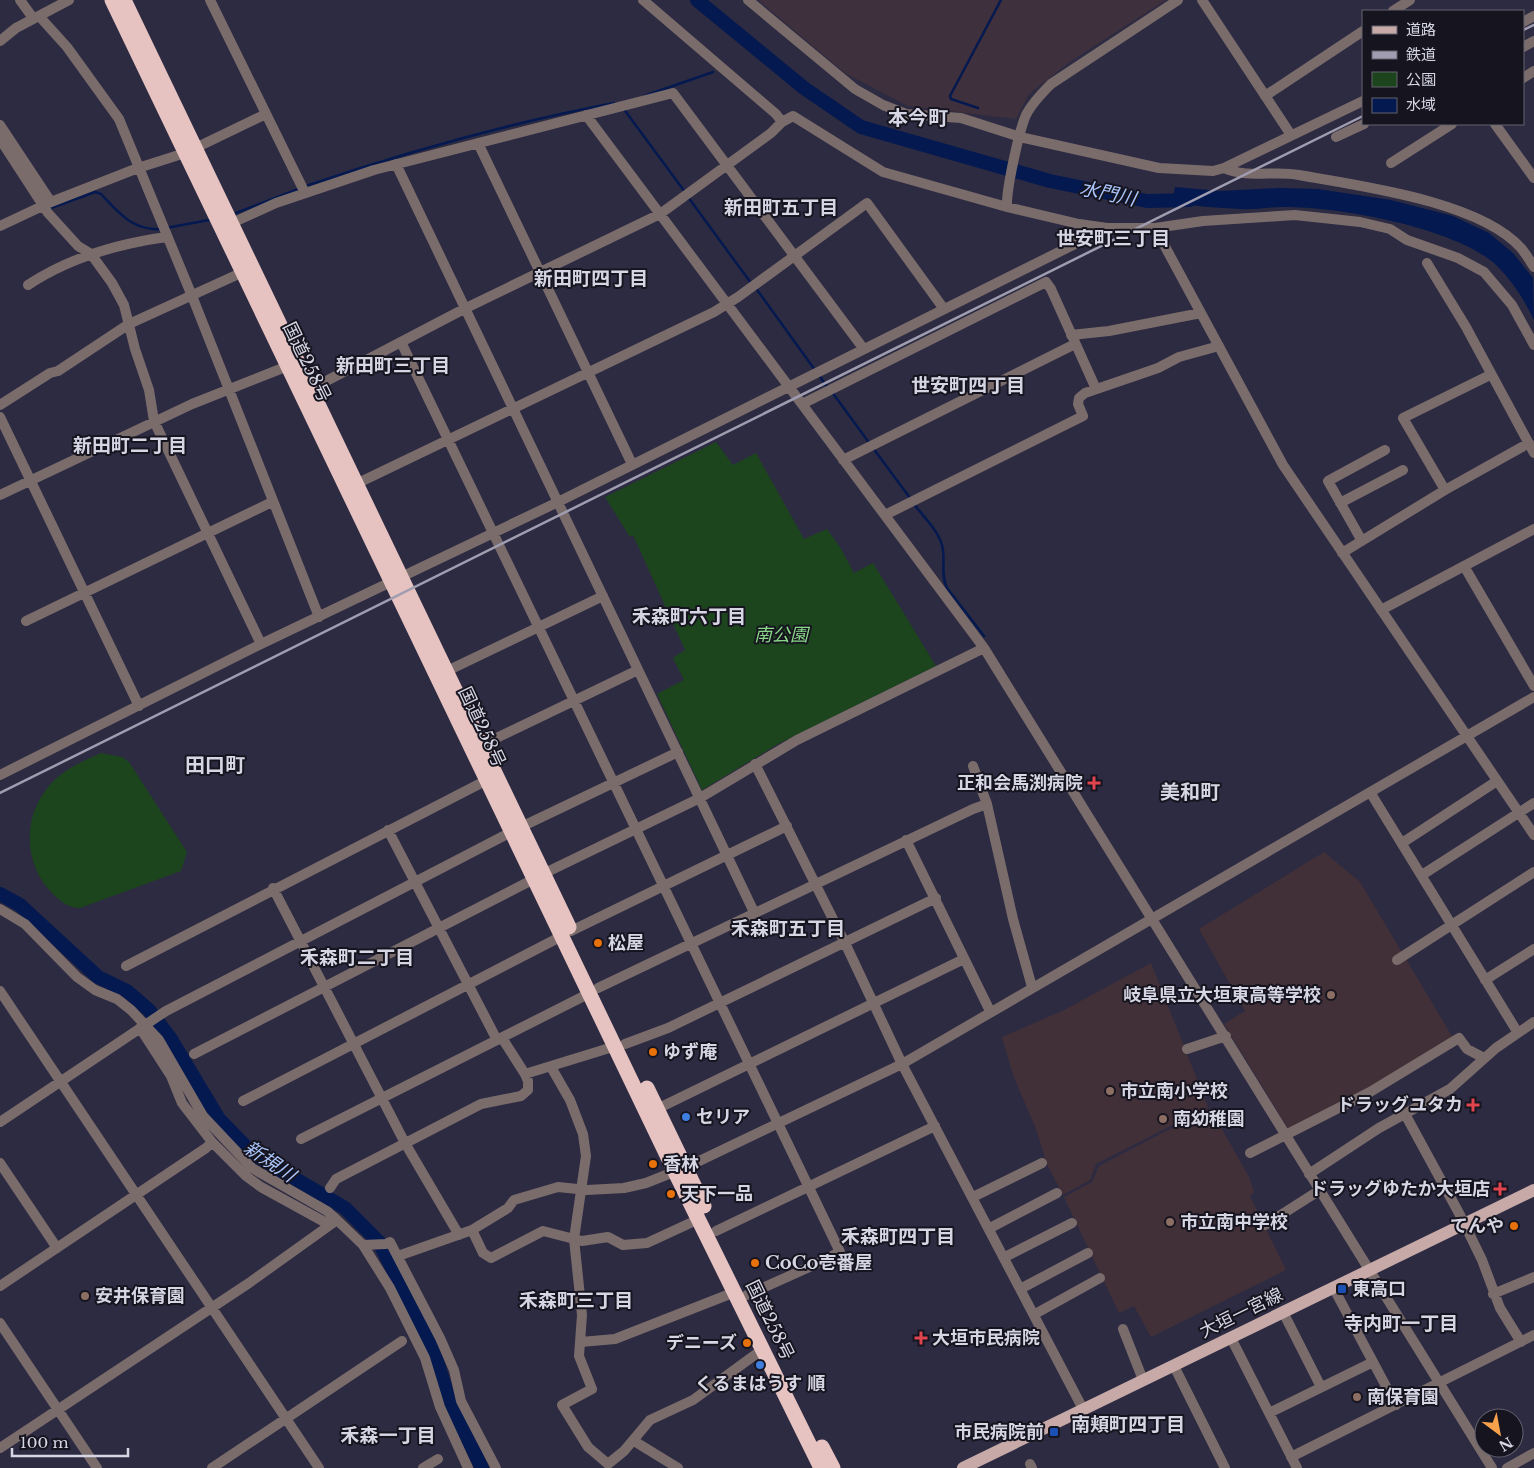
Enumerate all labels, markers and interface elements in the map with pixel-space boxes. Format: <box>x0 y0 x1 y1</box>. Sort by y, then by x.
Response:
legend <box>1362 10 1524 125</box>
text: 道路 <box>1406 20 1436 39</box>
text: 鉄道 <box>1406 45 1436 64</box>
text: 公園 <box>1406 70 1436 89</box>
text: 水域 <box>1406 95 1436 114</box>
district label: 本今町 <box>888 106 948 130</box>
water label: 水門川 <box>1078 176 1140 211</box>
district label: 新田町五丁目 <box>724 196 838 219</box>
district label: 世安町三丁目 <box>1056 227 1170 250</box>
district label: 新田町四丁目 <box>534 267 648 290</box>
street label: 国道258号 <box>278 318 336 406</box>
district label: 新田町三丁目 <box>336 354 450 377</box>
district label: 世安町四丁目 <box>911 374 1025 397</box>
district label: 新田町二丁目 <box>73 434 187 457</box>
district label: 禾森町六丁目 <box>632 605 746 628</box>
park label: 南公園 <box>754 624 811 646</box>
street label: 国道258号 <box>454 683 510 771</box>
district label: 田口町 <box>185 753 245 777</box>
place label: 正和会馬渕病院 <box>957 772 1083 794</box>
marker: 正和会馬渕病院 <box>1087 776 1101 790</box>
district label: 美和町 <box>1160 780 1220 804</box>
district label: 禾森町五丁目 <box>731 917 845 940</box>
place label: 松屋 <box>608 932 644 954</box>
marker: 松屋 <box>592 937 604 949</box>
district label: 禾森町二丁目 <box>300 946 414 969</box>
place label: 岐阜県立大垣東高等学校 <box>1123 984 1321 1006</box>
marker: 岐阜県立大垣東高等学校 <box>1325 989 1337 1001</box>
place label: ゆず庵 <box>663 1041 717 1063</box>
marker: ゆず庵 <box>647 1046 659 1058</box>
place label: 市立南小学校 <box>1120 1080 1228 1102</box>
marker: 市立南小学校 <box>1104 1085 1116 1097</box>
place label: ドラッグユタカ <box>1337 1094 1463 1116</box>
marker: ドラッグユタカ <box>1467 1099 1479 1111</box>
place label: セリア <box>696 1106 750 1128</box>
place label: 南幼稚園 <box>1173 1108 1245 1130</box>
marker: セリア <box>680 1111 692 1123</box>
marker: 南幼稚園 <box>1157 1113 1169 1125</box>
water label: 新規川 <box>240 1136 301 1188</box>
place label: 香林 <box>663 1153 699 1175</box>
marker: 香林 <box>647 1158 659 1170</box>
place label: ドラッグゆたか大垣店 <box>1310 1178 1490 1200</box>
place label: 天下一品 <box>681 1183 753 1205</box>
marker: ドラッグゆたか大垣店 <box>1494 1183 1506 1195</box>
marker: 天下一品 <box>665 1188 677 1200</box>
place label: 市立南中学校 <box>1180 1211 1288 1233</box>
place label: てんや <box>1450 1215 1504 1237</box>
marker: 市立南中学校 <box>1164 1216 1176 1228</box>
marker: てんや <box>1508 1220 1520 1232</box>
district label: 禾森町四丁目 <box>841 1225 955 1248</box>
place label: CoCo壱番屋 <box>765 1252 872 1274</box>
marker: CoCo壱番屋 <box>749 1257 761 1269</box>
street label: 国道258号 <box>741 1276 799 1364</box>
place label: 東高口 <box>1352 1278 1406 1300</box>
street label: 大垣一宮線 <box>1196 1283 1286 1343</box>
marker: 東高口 <box>1336 1283 1348 1295</box>
place label: 安井保育園 <box>95 1285 185 1307</box>
district label: 禾森町三丁目 <box>519 1289 633 1312</box>
marker: 安井保育園 <box>79 1290 91 1302</box>
district label: 寺内町一丁目 <box>1344 1312 1458 1335</box>
place label: 大垣市民病院 <box>932 1327 1040 1349</box>
marker: 大垣市民病院 <box>914 1331 928 1345</box>
place label: デニーズ <box>666 1332 737 1354</box>
marker: デニーズ <box>741 1337 753 1349</box>
marker: くるまはうす 順 <box>754 1359 766 1371</box>
place label: くるまはうす 順 <box>695 1373 825 1395</box>
place label: 南保育園 <box>1367 1386 1439 1408</box>
marker: 南保育園 <box>1351 1391 1363 1403</box>
north arrow <box>1474 1408 1524 1458</box>
district label: 南頬町四丁目 <box>1071 1413 1185 1436</box>
place label: 市民病院前 <box>954 1421 1044 1443</box>
district label: 禾森一丁目 <box>340 1424 436 1447</box>
scale bar <box>12 1426 129 1458</box>
marker: 市民病院前 <box>1048 1426 1060 1438</box>
text: 100 m <box>20 1433 69 1452</box>
text: N <box>1496 1433 1516 1455</box>

